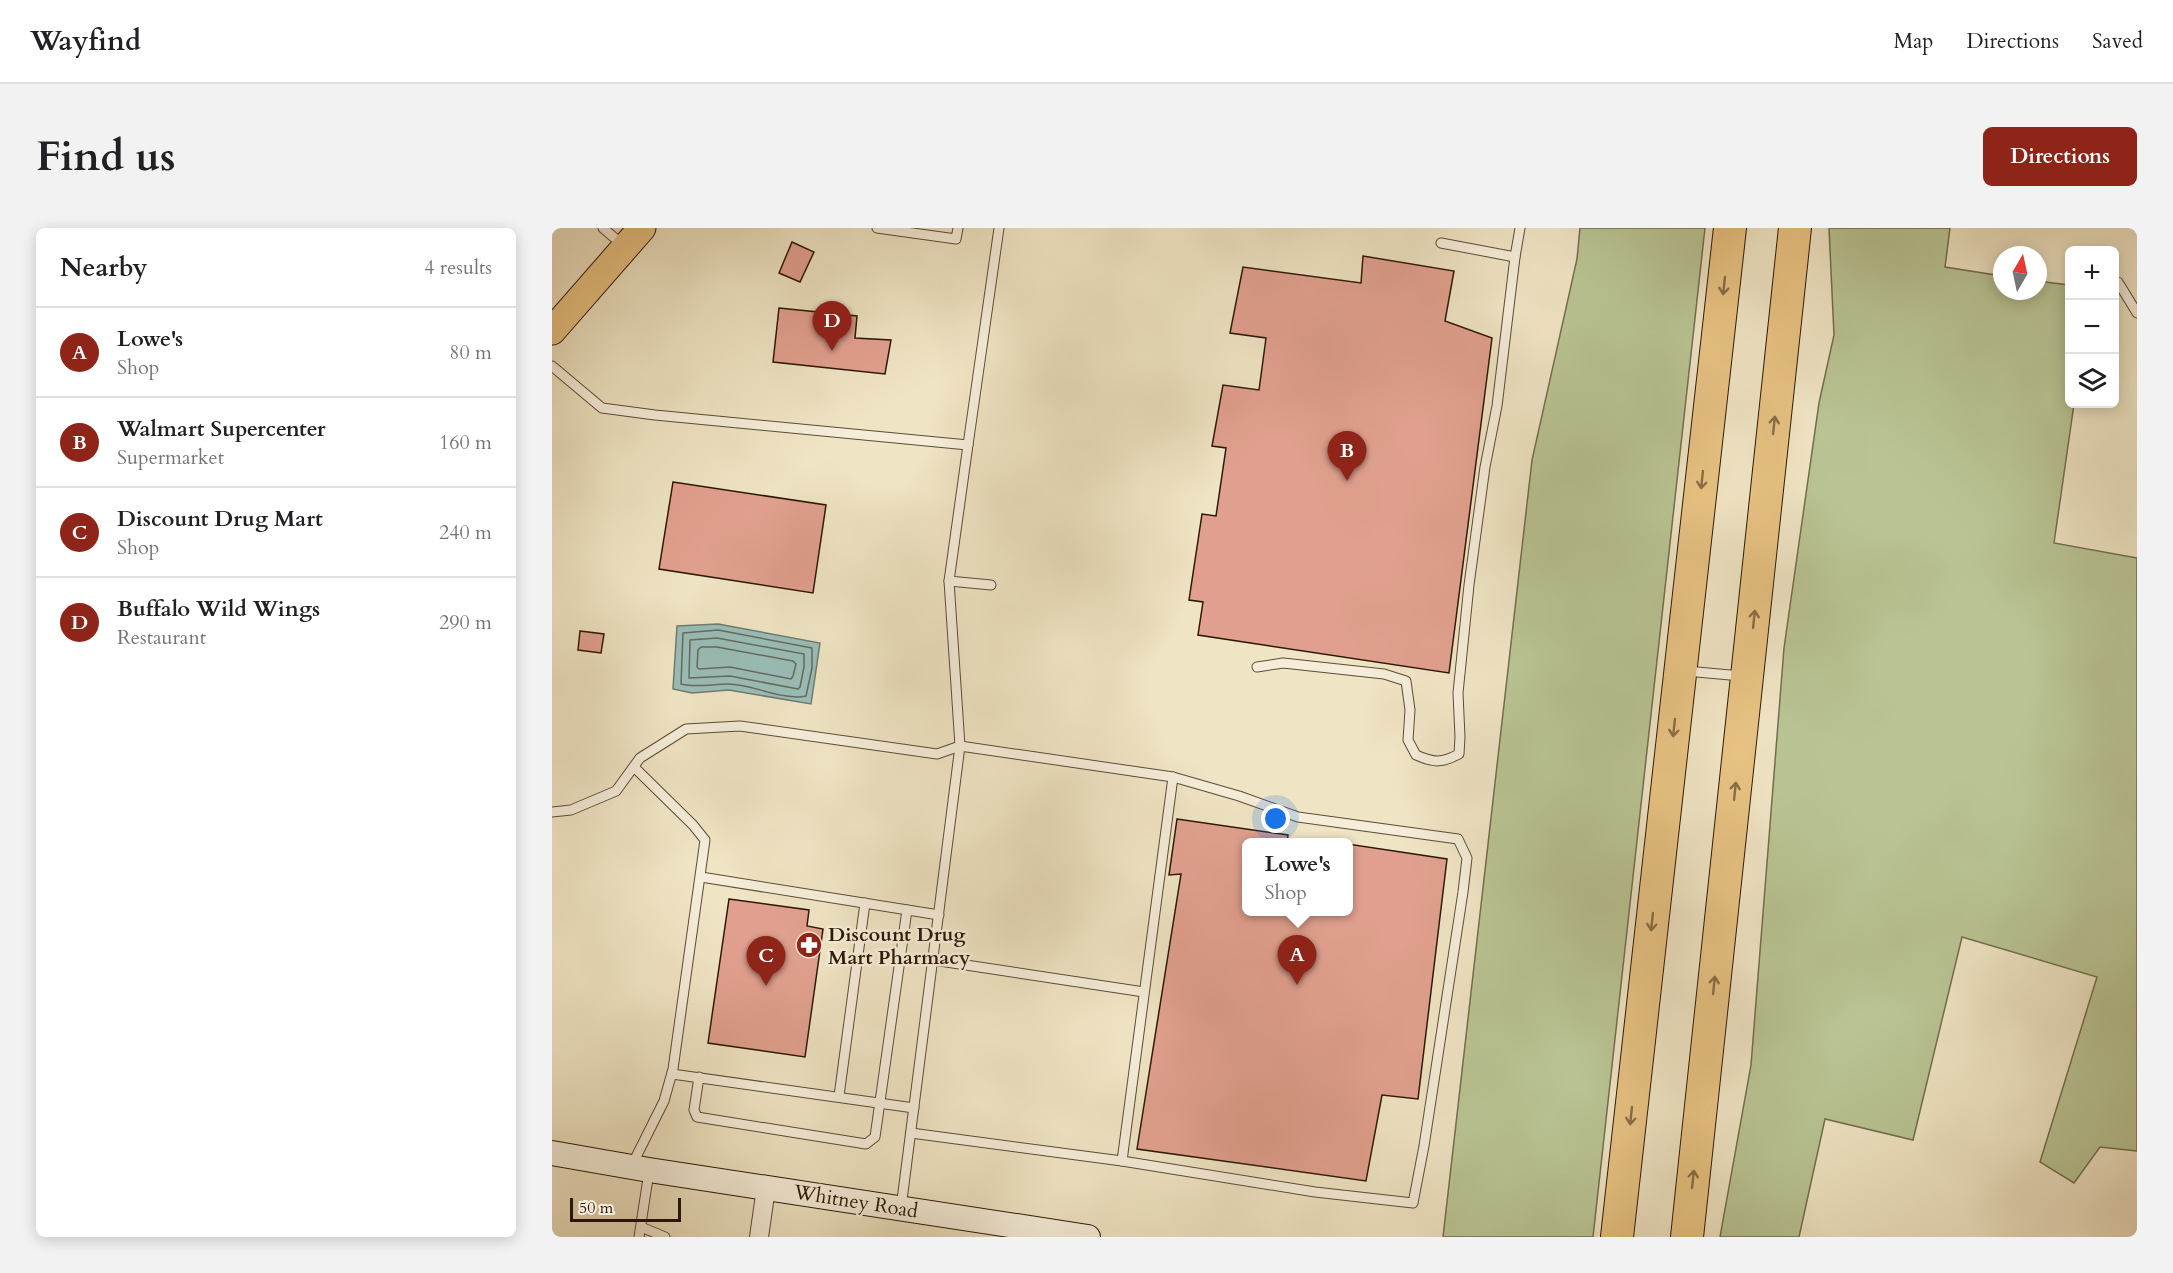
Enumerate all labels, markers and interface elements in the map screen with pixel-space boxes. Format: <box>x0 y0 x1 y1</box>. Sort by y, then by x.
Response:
text: Wayfind <box>30 22 141 60</box>
text: Map <box>1893 27 1933 56</box>
text: Directions <box>1966 27 2059 56</box>
text: Saved <box>2092 27 2143 56</box>
button: Directions <box>1983 127 2137 186</box>
text: Find us <box>36 128 176 185</box>
north arrow <box>1993 246 2047 300</box>
map controls <box>2065 246 2119 408</box>
button: + <box>2065 246 2119 300</box>
text: Nearby <box>60 250 148 285</box>
text: 4 results <box>424 254 492 281</box>
one-way arrow <box>1718 276 1729 296</box>
button: − <box>2065 300 2119 354</box>
pin: D <box>812 302 852 351</box>
text: Lowe's <box>117 324 183 354</box>
text: A <box>72 339 87 366</box>
text: 80 m <box>449 339 492 366</box>
text: Shop <box>117 354 159 381</box>
button: layers <box>2065 354 2119 408</box>
text: Walmart Supercenter <box>117 414 326 444</box>
one-way arrow <box>1769 415 1780 435</box>
text: B <box>72 429 87 456</box>
text: 160 m <box>439 429 492 456</box>
pin: B <box>1328 432 1366 481</box>
text: Supermarket <box>117 444 224 471</box>
one-way arrow <box>1696 469 1707 489</box>
text: Discount Drug Mart <box>117 504 323 534</box>
text: C <box>72 519 87 546</box>
text: 240 m <box>439 519 492 546</box>
text: Shop <box>117 534 159 561</box>
text: Buffalo Wild Wings <box>117 594 320 624</box>
text: D <box>71 609 88 636</box>
text: 290 m <box>439 609 492 636</box>
one-way arrow <box>1748 609 1759 629</box>
text: Restaurant <box>117 624 206 651</box>
one-way arrow <box>1668 718 1679 738</box>
one-way arrow <box>1730 782 1741 802</box>
your location <box>1261 804 1290 833</box>
popup <box>1242 838 1353 916</box>
text: Lowe's <box>1264 849 1331 879</box>
text: Shop <box>1264 879 1307 906</box>
one-way arrow <box>1647 912 1658 931</box>
place label: Discount Drug Mart Pharmacy <box>828 921 971 971</box>
pharmacy icon: Discount Drug Mart Pharmacy <box>794 930 824 960</box>
pin: C <box>746 936 786 986</box>
pin: A <box>1278 936 1316 985</box>
one-way arrow <box>1709 976 1720 995</box>
one-way arrow <box>1625 1105 1636 1125</box>
one-way arrow <box>1688 1169 1699 1189</box>
street label: Whitney Road <box>791 1178 920 1225</box>
scale bar <box>570 1195 681 1222</box>
text: 50 m <box>579 1197 613 1219</box>

